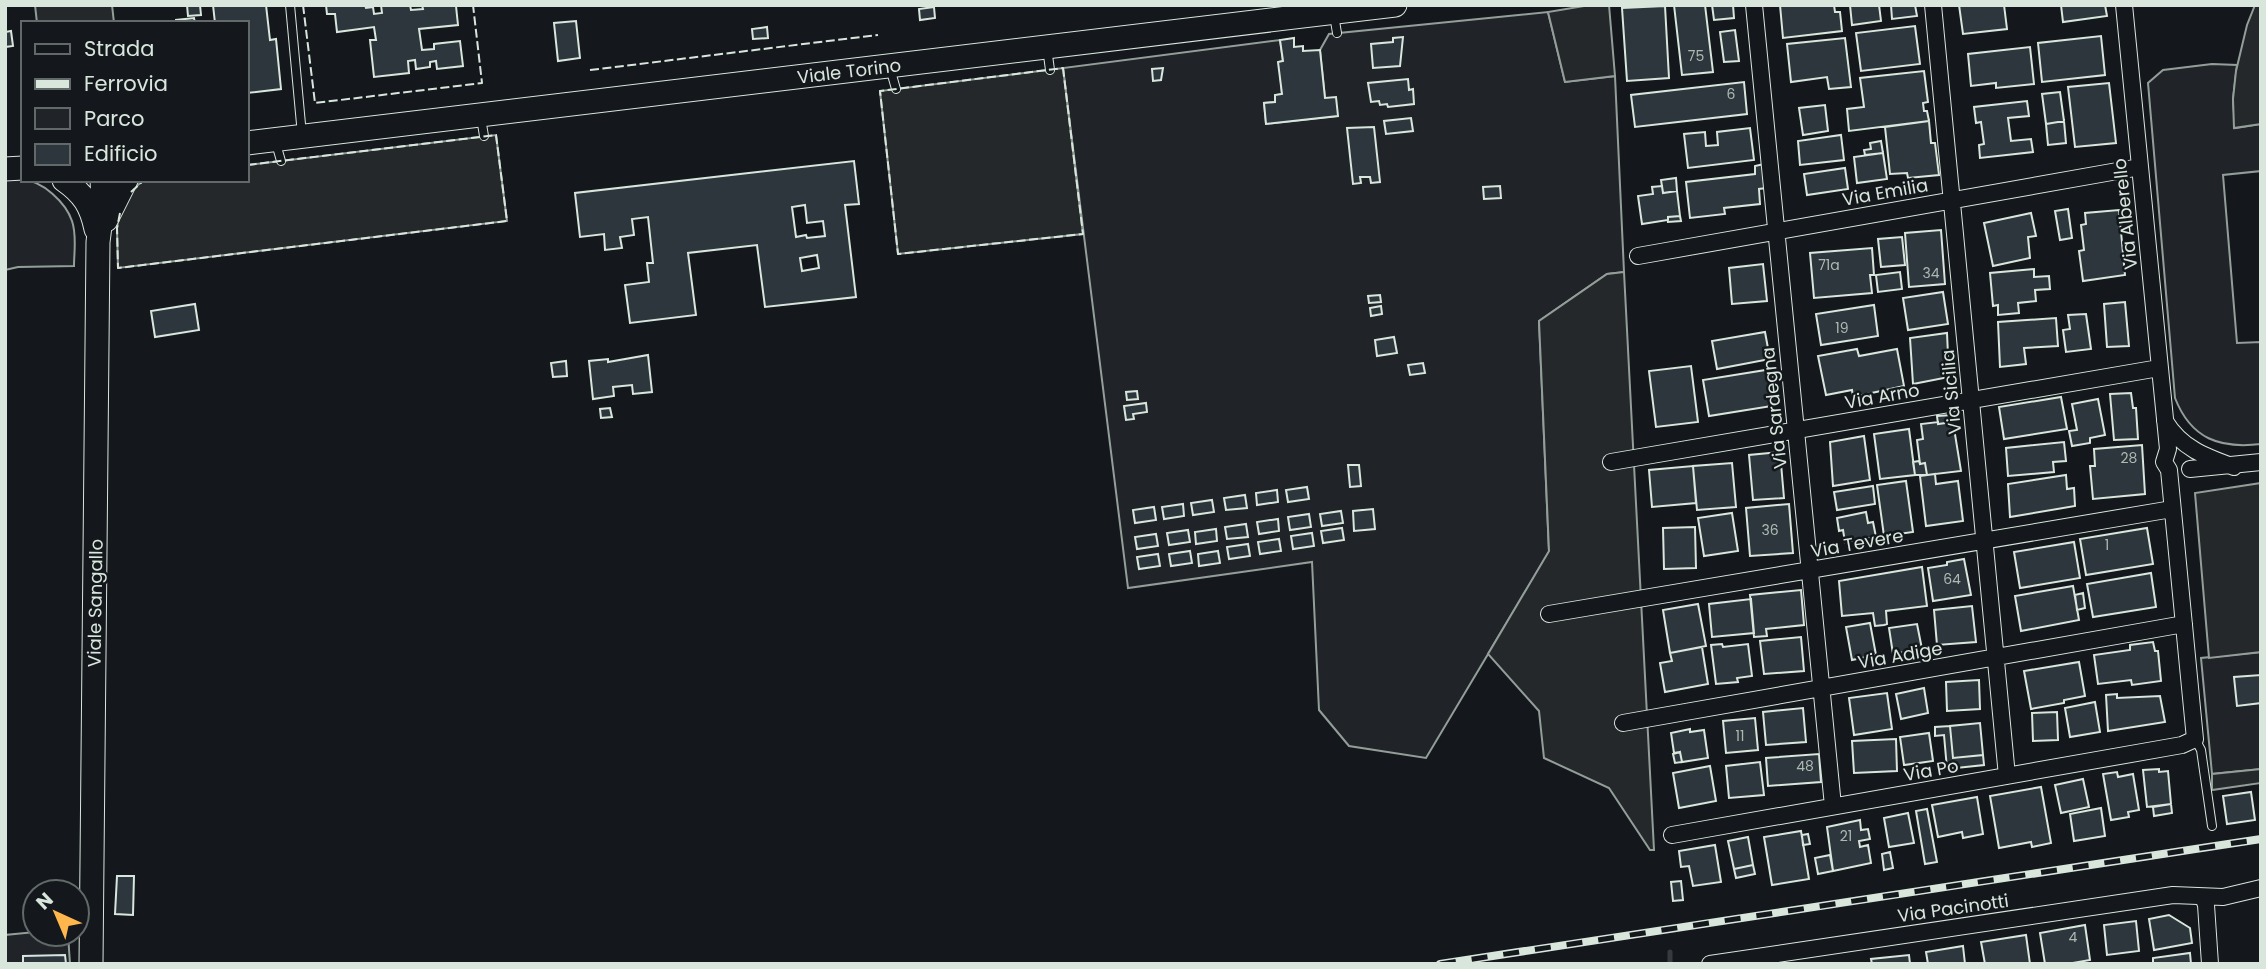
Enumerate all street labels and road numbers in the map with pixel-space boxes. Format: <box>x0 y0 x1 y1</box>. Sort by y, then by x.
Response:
street label: Viale Torino <box>796 52 902 90</box>
street label: Via Alberello <box>2107 157 2143 271</box>
street label: Via Emilia <box>1840 172 1930 212</box>
street label: Via Sardegna <box>1755 346 1793 470</box>
street label: Via Sicilia <box>1935 349 1967 435</box>
street label: Via Arno <box>1843 377 1921 415</box>
street label: Via Tevere <box>1809 523 1905 563</box>
street label: Viale Sangallo <box>81 539 109 667</box>
street label: Via Adige <box>1856 635 1944 675</box>
street label: Via Po <box>1901 753 1961 787</box>
street label: Via Pacinotti <box>1896 888 2010 928</box>

